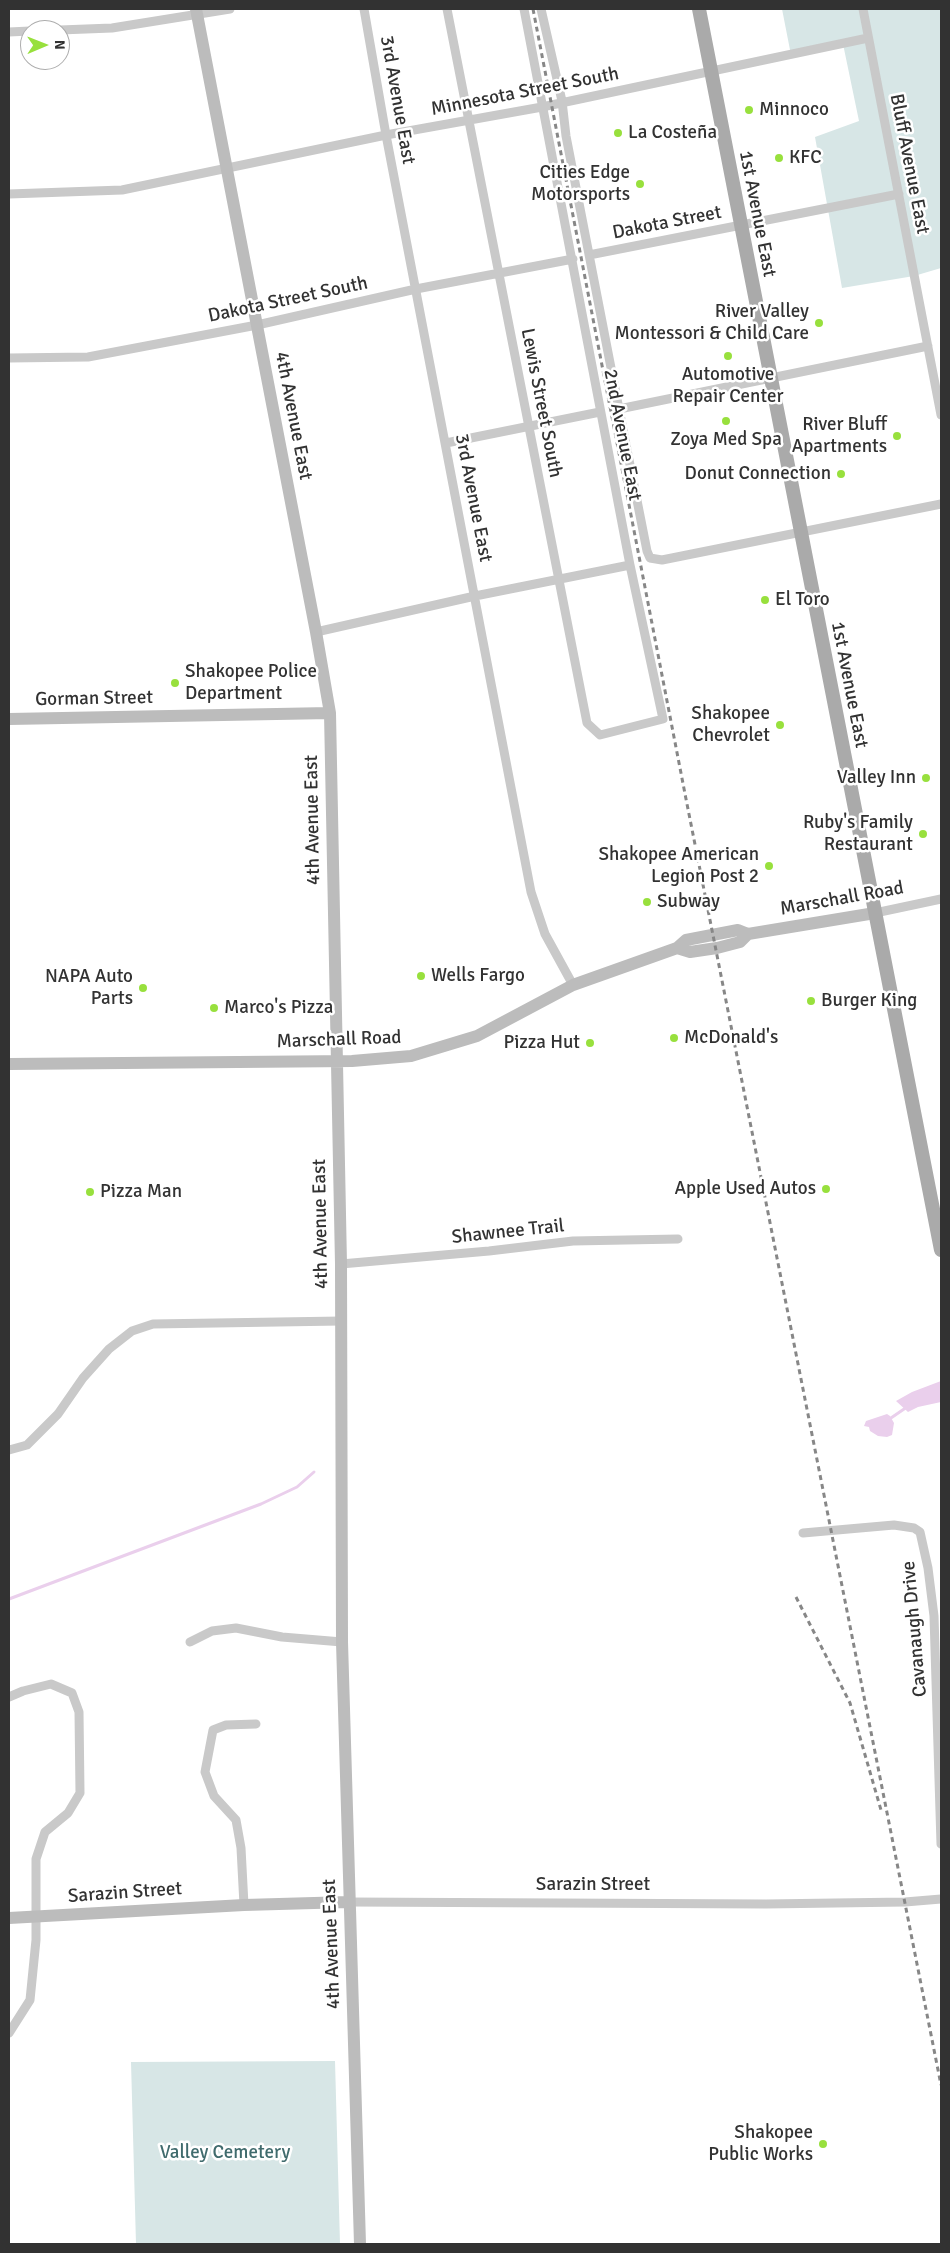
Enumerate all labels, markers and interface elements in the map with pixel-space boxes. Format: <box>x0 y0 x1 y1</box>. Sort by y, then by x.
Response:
north arrow <box>20 20 70 70</box>
street label: 3rd Avenue East <box>374 34 420 166</box>
text: N <box>51 40 68 50</box>
street label: Minnesota Street South <box>429 63 621 121</box>
street label: Bluff Avenue East <box>884 92 934 236</box>
place label: Minnoco <box>759 99 829 121</box>
marker: Minnoco <box>743 104 755 116</box>
place label: La Costeña <box>628 122 717 144</box>
marker: La Costeña <box>612 127 624 139</box>
place label: KFC <box>789 147 822 169</box>
street label: 1st Avenue East <box>734 149 780 279</box>
marker: KFC <box>773 152 785 164</box>
place label: Cities Edge Motorsports <box>531 162 630 206</box>
marker: Cities Edge Motorsports <box>634 178 646 190</box>
street label: Dakota Street <box>611 201 723 245</box>
street label: Dakota Street South <box>206 272 370 328</box>
place label: River Valley Montessori & Child Care <box>614 301 809 345</box>
marker: River Valley Montessori & Child Care <box>813 317 825 329</box>
street label: Lewis Street South <box>515 326 567 480</box>
street label: 4th Avenue East <box>269 350 317 482</box>
marker: Automotive Repair Center <box>722 350 734 362</box>
place label: Automotive Repair Center <box>673 364 783 408</box>
street label: 2nd Avenue East <box>598 367 646 503</box>
place label: River Bluff Apartments <box>792 414 887 458</box>
marker: Zoya Med Spa <box>720 415 732 427</box>
place label: Zoya Med Spa <box>670 429 782 451</box>
marker: River Bluff Apartments <box>891 430 903 442</box>
street label: 3rd Avenue East <box>449 432 497 564</box>
place label: Donut Connection <box>685 463 831 485</box>
marker: Donut Connection <box>835 468 847 480</box>
place label: El Toro <box>775 589 830 611</box>
marker: El Toro <box>759 594 771 606</box>
street label: 1st Avenue East <box>826 620 872 750</box>
place label: Shakopee Police Department <box>185 661 317 705</box>
marker: Shakopee Police Department <box>169 677 181 689</box>
street label: Gorman Street <box>35 687 153 711</box>
place label: Shakopee Chevrolet <box>691 703 770 747</box>
marker: Shakopee Chevrolet <box>774 719 786 731</box>
street label: 4th Avenue East <box>300 755 326 885</box>
place label: Valley Inn <box>837 767 916 789</box>
marker: Valley Inn <box>920 772 932 784</box>
place label: Ruby's Family Restaurant <box>803 812 913 856</box>
marker: Ruby's Family Restaurant <box>917 828 929 840</box>
place label: Shakopee American Legion Post 2 <box>598 844 759 888</box>
marker: Shakopee American Legion Post 2 <box>763 860 775 872</box>
street label: Marschall Road <box>778 877 906 921</box>
place label: Subway <box>657 891 720 913</box>
marker: Subway <box>641 896 653 908</box>
place label: Wells Fargo <box>431 965 525 987</box>
place label: NAPA Auto Parts <box>45 966 133 1010</box>
marker: Wells Fargo <box>415 970 427 982</box>
marker: NAPA Auto Parts <box>137 982 149 994</box>
place label: Burger King <box>821 990 917 1012</box>
marker: Burger King <box>805 995 817 1007</box>
place label: Marco's Pizza <box>224 997 333 1019</box>
marker: Marco's Pizza <box>208 1002 220 1014</box>
street label: Marschall Road <box>276 1026 402 1054</box>
place label: McDonald's <box>684 1027 778 1049</box>
place label: Pizza Hut <box>503 1032 580 1054</box>
marker: McDonald's <box>668 1032 680 1044</box>
marker: Pizza Hut <box>584 1037 596 1049</box>
street label: 4th Avenue East <box>308 1159 334 1289</box>
place label: Apple Used Autos <box>674 1178 816 1200</box>
place label: Pizza Man <box>100 1181 182 1203</box>
marker: Apple Used Autos <box>820 1183 832 1195</box>
marker: Pizza Man <box>84 1186 96 1198</box>
street label: Shawnee Trail <box>450 1215 566 1249</box>
street label: Cavanaugh Drive <box>898 1560 932 1698</box>
street label: Sarazin Street <box>536 1874 650 1896</box>
street label: Sarazin Street <box>67 1878 183 1908</box>
street label: 4th Avenue East <box>318 1879 346 2009</box>
place label: Shakopee Public Works <box>708 2122 813 2166</box>
marker: Shakopee Public Works <box>817 2138 829 2150</box>
park label: Valley Cemetery <box>160 2142 290 2164</box>

